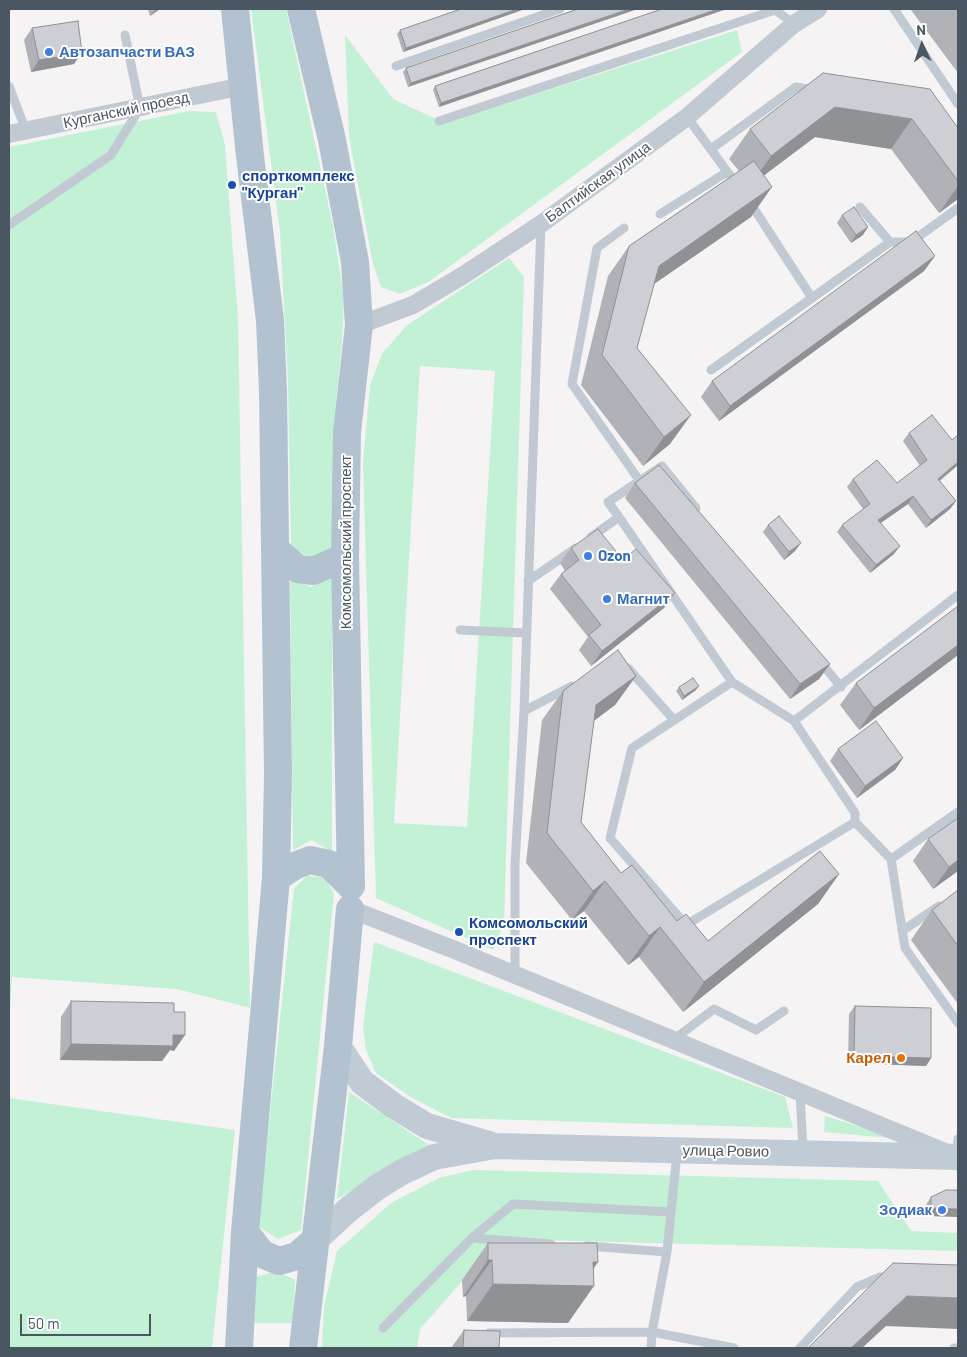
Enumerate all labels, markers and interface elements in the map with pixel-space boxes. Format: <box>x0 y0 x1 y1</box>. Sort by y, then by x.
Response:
north arrow <box>897 20 947 70</box>
text: N <box>916 21 926 38</box>
place label: Автозапчасти ВАЗ <box>59 43 195 61</box>
marker: Автозапчасти ВАЗ <box>43 46 55 58</box>
street label: Курганский проезд <box>61 88 191 132</box>
street label: Балтийская улица <box>542 138 654 226</box>
place label: спорткомплекс "Курган" <box>242 167 355 202</box>
marker: спорткомплекс "Курган" <box>226 179 238 191</box>
street label: Комсомольский проспект <box>337 455 355 629</box>
place label: Ozon <box>598 547 631 565</box>
marker: Ozon <box>582 550 594 562</box>
place label: Магнит <box>617 590 670 608</box>
marker: Магнит <box>601 593 613 605</box>
place label: Комсомольский проспект <box>469 914 588 949</box>
marker: Комсомольский проспект <box>453 926 465 938</box>
place label: Карел <box>846 1049 891 1067</box>
marker: Карел <box>895 1052 907 1064</box>
street label: улица Ровио <box>683 1141 769 1161</box>
place label: Зодиак <box>879 1201 932 1219</box>
marker: Зодиак <box>936 1204 948 1216</box>
scale bar <box>22 1304 154 1336</box>
text: 50 m <box>28 1314 60 1332</box>

